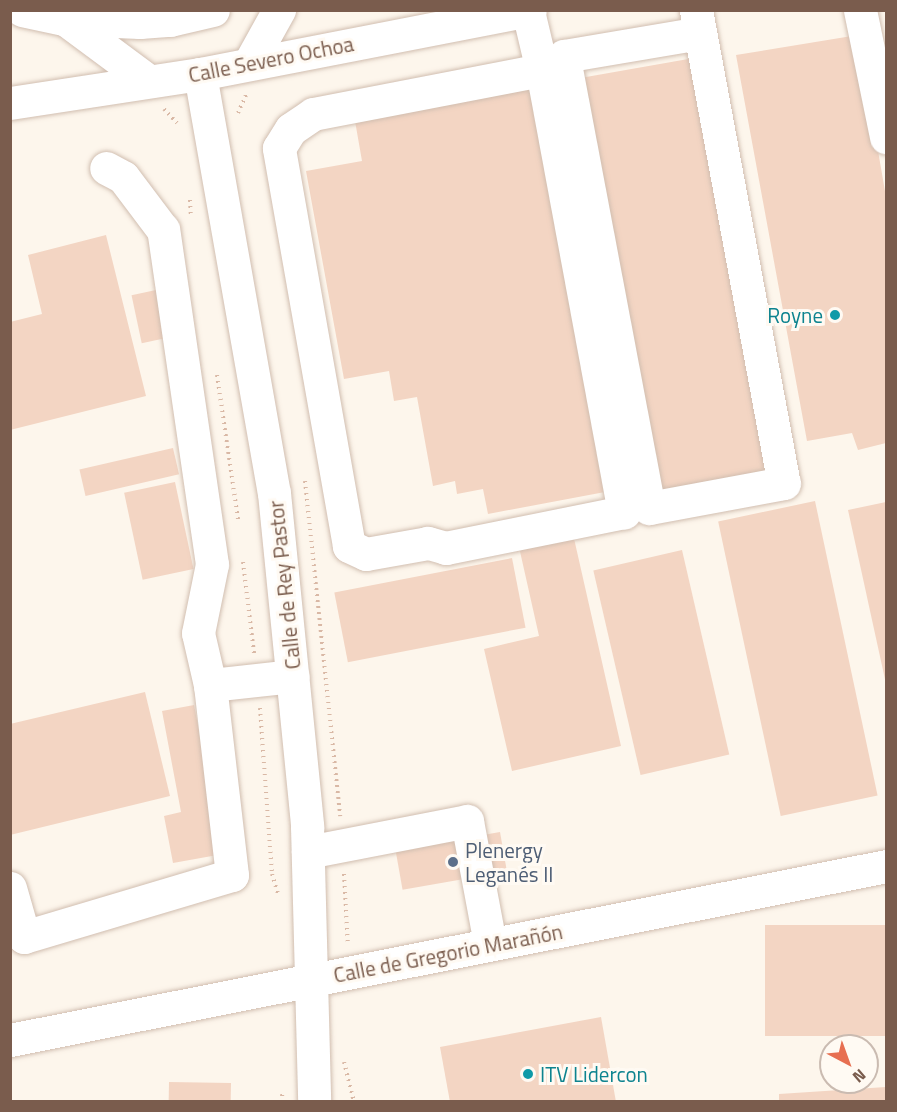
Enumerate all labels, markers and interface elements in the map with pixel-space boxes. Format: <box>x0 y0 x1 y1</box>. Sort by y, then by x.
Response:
street label: Calle Severo Ochoa <box>186 31 356 87</box>
place label: Royne <box>767 302 823 328</box>
marker: Royne <box>828 308 842 322</box>
street label: Calle de Rey Pastor <box>263 499 305 671</box>
place label: Plenergy Leganés II <box>465 837 553 887</box>
marker: Plenergy Leganés II <box>446 855 460 869</box>
street label: Calle de Gregorio Marañón <box>331 918 565 988</box>
north arrow <box>819 1034 879 1094</box>
place label: ITV Lidercon <box>540 1061 648 1087</box>
text: N <box>847 1063 872 1089</box>
marker: ITV Lidercon <box>521 1067 535 1081</box>

